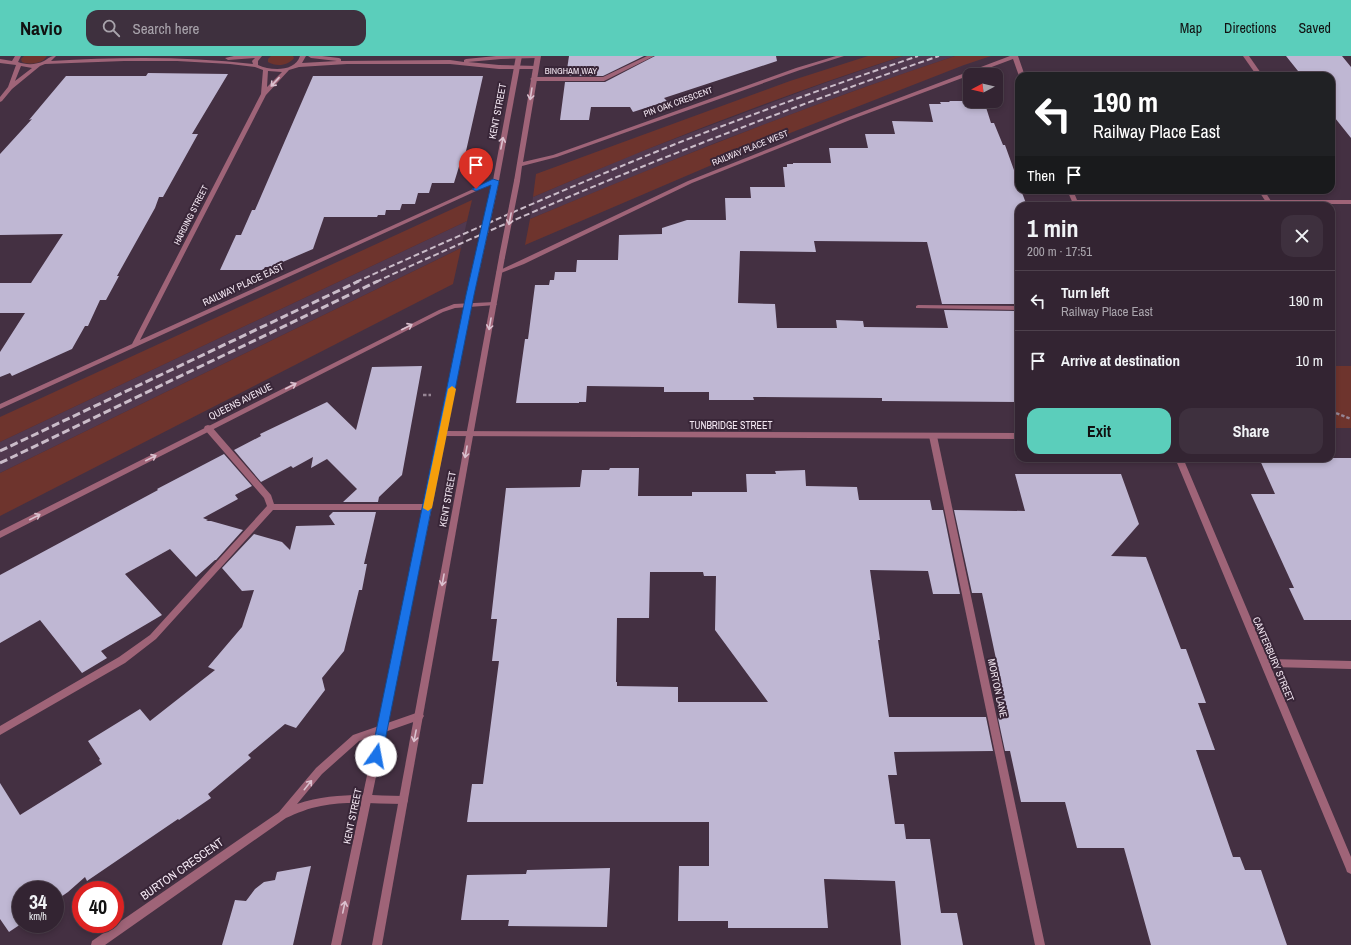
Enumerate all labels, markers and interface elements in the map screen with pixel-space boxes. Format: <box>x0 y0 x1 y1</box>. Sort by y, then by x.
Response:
search box <box>86 10 366 46</box>
text: Navio <box>20 15 62 41</box>
icon: search <box>100 17 122 39</box>
text: Search here <box>132 18 199 39</box>
text: Map <box>1180 19 1202 37</box>
text: Directions <box>1224 19 1276 37</box>
text: Saved <box>1298 19 1331 37</box>
street label: BINGHAM WAY <box>545 65 597 77</box>
north arrow <box>963 68 1003 108</box>
map controls <box>963 68 1003 108</box>
one-way arrow <box>270 77 280 87</box>
street label: KENT STREET <box>486 82 509 140</box>
text: 190 m <box>1093 83 1158 121</box>
street label: PIN OAK CRESCENT <box>642 84 715 120</box>
one-way arrow <box>527 87 535 100</box>
icon: left <box>1027 88 1079 140</box>
text: Railway Place East <box>1093 119 1220 144</box>
street label: RAILWAY PLACE WEST <box>710 127 790 169</box>
one-way arrow <box>499 136 507 149</box>
pin <box>459 148 493 189</box>
icon: arrive <box>465 154 487 176</box>
icon: arrive <box>1063 164 1085 186</box>
text: Then <box>1027 165 1055 186</box>
street label: HARDING STREET <box>171 183 211 247</box>
text: 1 min <box>1027 212 1078 244</box>
one-way arrow <box>505 213 513 226</box>
button: close <box>1281 215 1323 257</box>
text: 200 m · 17:51 <box>1027 243 1092 260</box>
street label: RAILWAY PLACE EAST <box>201 260 286 309</box>
text: Turn left <box>1061 282 1109 303</box>
icon: left <box>1027 290 1049 312</box>
text: 190 m <box>1289 290 1323 311</box>
text: Railway Place East <box>1061 303 1153 320</box>
one-way arrow <box>486 317 494 330</box>
one-way arrow <box>401 323 413 331</box>
icon: arrive <box>1027 350 1049 372</box>
text: Arrive at destination <box>1061 350 1180 371</box>
text: 10 m <box>1296 350 1323 371</box>
street label: QUEENS AVENUE <box>206 380 274 423</box>
one-way arrow <box>285 382 297 389</box>
button: Exit <box>1027 408 1171 454</box>
button: Share <box>1179 408 1323 454</box>
street label: TUNBRIDGE STREET <box>690 419 772 432</box>
one-way arrow <box>462 445 470 458</box>
one-way arrow <box>144 454 156 461</box>
street label: KENT STREET <box>436 470 459 528</box>
one-way arrow <box>29 513 41 520</box>
one-way arrow <box>439 573 447 586</box>
street label: CANTERBURY STREET <box>1250 615 1297 704</box>
street label: MORTON LANE <box>985 657 1010 719</box>
one-way arrow <box>411 729 419 742</box>
position arrow <box>355 735 397 777</box>
one-way arrow <box>303 780 312 791</box>
street label: KENT STREET <box>340 787 365 845</box>
street label: BURTON CRESCENT <box>137 834 227 904</box>
speed limit sign: 40 <box>72 881 124 933</box>
text: 34 <box>29 888 47 915</box>
one-way arrow <box>341 901 349 914</box>
text: km/h <box>29 910 47 923</box>

